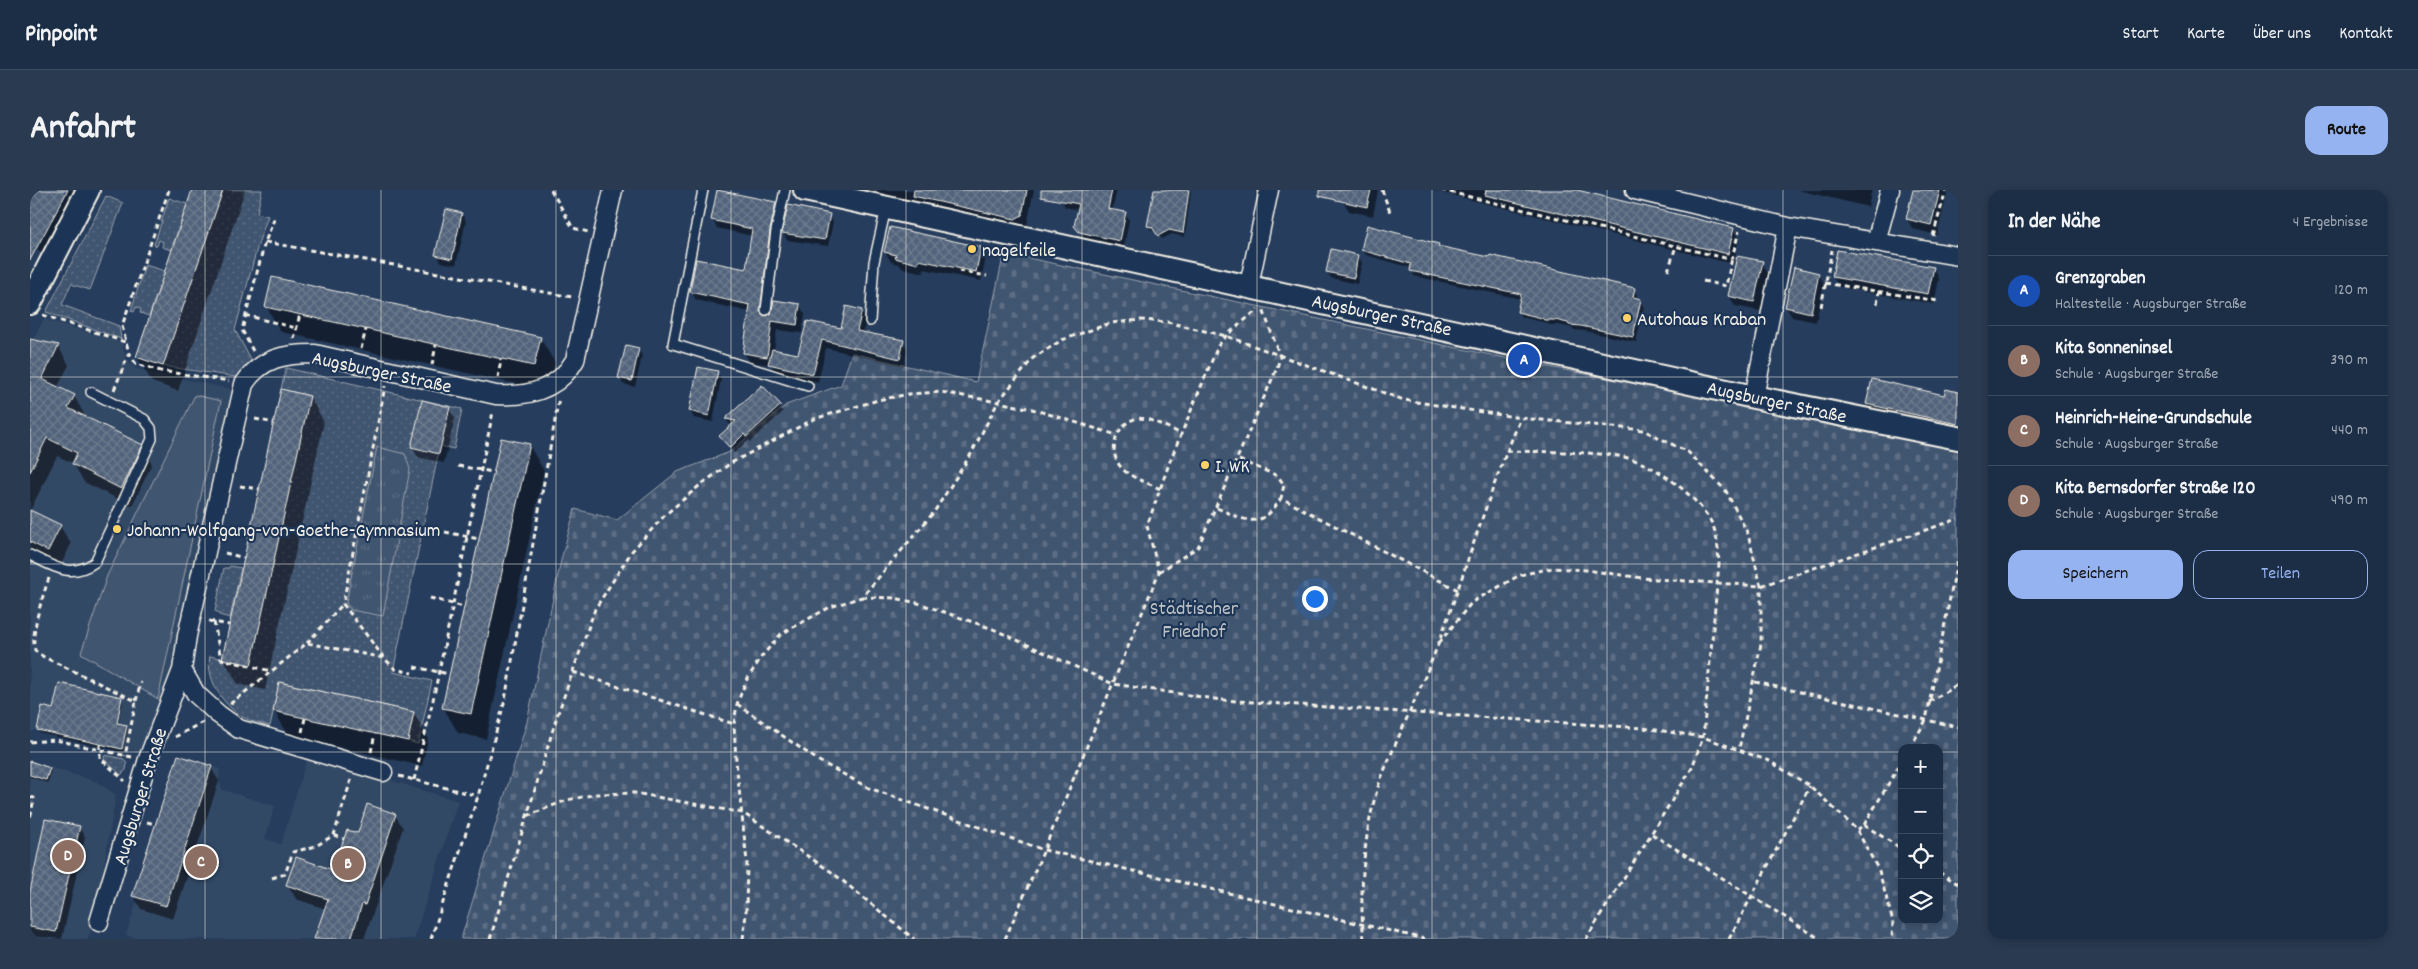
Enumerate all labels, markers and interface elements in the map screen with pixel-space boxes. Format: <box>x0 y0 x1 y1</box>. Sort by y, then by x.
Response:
text: Pinpoint <box>25 18 97 52</box>
text: Start <box>2123 22 2159 47</box>
text: Karte <box>2187 22 2225 47</box>
text: Über uns <box>2253 22 2311 47</box>
text: Kontakt <box>2339 22 2393 47</box>
text: Anfahrt <box>30 105 136 155</box>
button: Route <box>2305 106 2388 155</box>
text: In der Nähe <box>2008 208 2100 238</box>
text: 4 Ergebnisse <box>2293 211 2368 234</box>
place label: nagelfeile <box>982 238 1056 266</box>
marker: nagelfeile <box>966 243 978 255</box>
text: Grenzgraben <box>2055 266 2146 293</box>
text: A <box>2020 279 2028 302</box>
text: 120 m <box>2334 279 2368 302</box>
street label: Augsburger Straße <box>1309 288 1454 345</box>
text: Haltestelle · Augsburger Straße <box>2055 293 2247 316</box>
place label: Autohaus Kraban <box>1637 307 1766 335</box>
marker: Autohaus Kraban <box>1621 312 1633 324</box>
text: Kita Sonneninsel <box>2055 336 2172 363</box>
pin: A <box>1508 341 1540 379</box>
street label: Augsburger Straße <box>309 345 454 402</box>
text: B <box>2020 349 2028 372</box>
text: 390 m <box>2330 349 2368 372</box>
text: Schule · Augsburger Straße <box>2055 363 2218 386</box>
street label: Augsburger Straße <box>1704 375 1849 432</box>
text: Heinrich-Heine-Grundschule <box>2055 406 2252 433</box>
text: C <box>2020 419 2028 442</box>
text: 440 m <box>2331 419 2368 442</box>
text: Schule · Augsburger Straße <box>2055 433 2218 456</box>
place label: I. WK <box>1215 454 1250 482</box>
marker: I. WK <box>1199 459 1211 471</box>
text: Kita Bernsdorfer Straße 120 <box>2055 476 2256 503</box>
text: D <box>2020 489 2028 512</box>
text: 490 m <box>2331 489 2368 512</box>
text: Schule · Augsburger Straße <box>2055 503 2218 526</box>
place label: Johann-Wolfgang-von-Goethe-Gymnasium <box>127 518 441 546</box>
marker: Johann-Wolfgang-von-Goethe-Gymnasium <box>111 523 123 535</box>
button: Speichern <box>2008 550 2183 599</box>
button: Teilen <box>2193 550 2368 599</box>
your location <box>1302 586 1328 612</box>
park label: Städtischer Friedhof <box>1150 596 1239 647</box>
street label: Augsburger Straße <box>108 725 176 869</box>
map controls <box>1898 744 1943 924</box>
button: + <box>1898 744 1943 789</box>
button: − <box>1898 789 1943 834</box>
button: locate <box>1898 834 1943 879</box>
pin: D <box>52 837 84 875</box>
pin: C <box>185 843 217 881</box>
pin: B <box>332 845 364 883</box>
button: layers <box>1898 879 1943 924</box>

